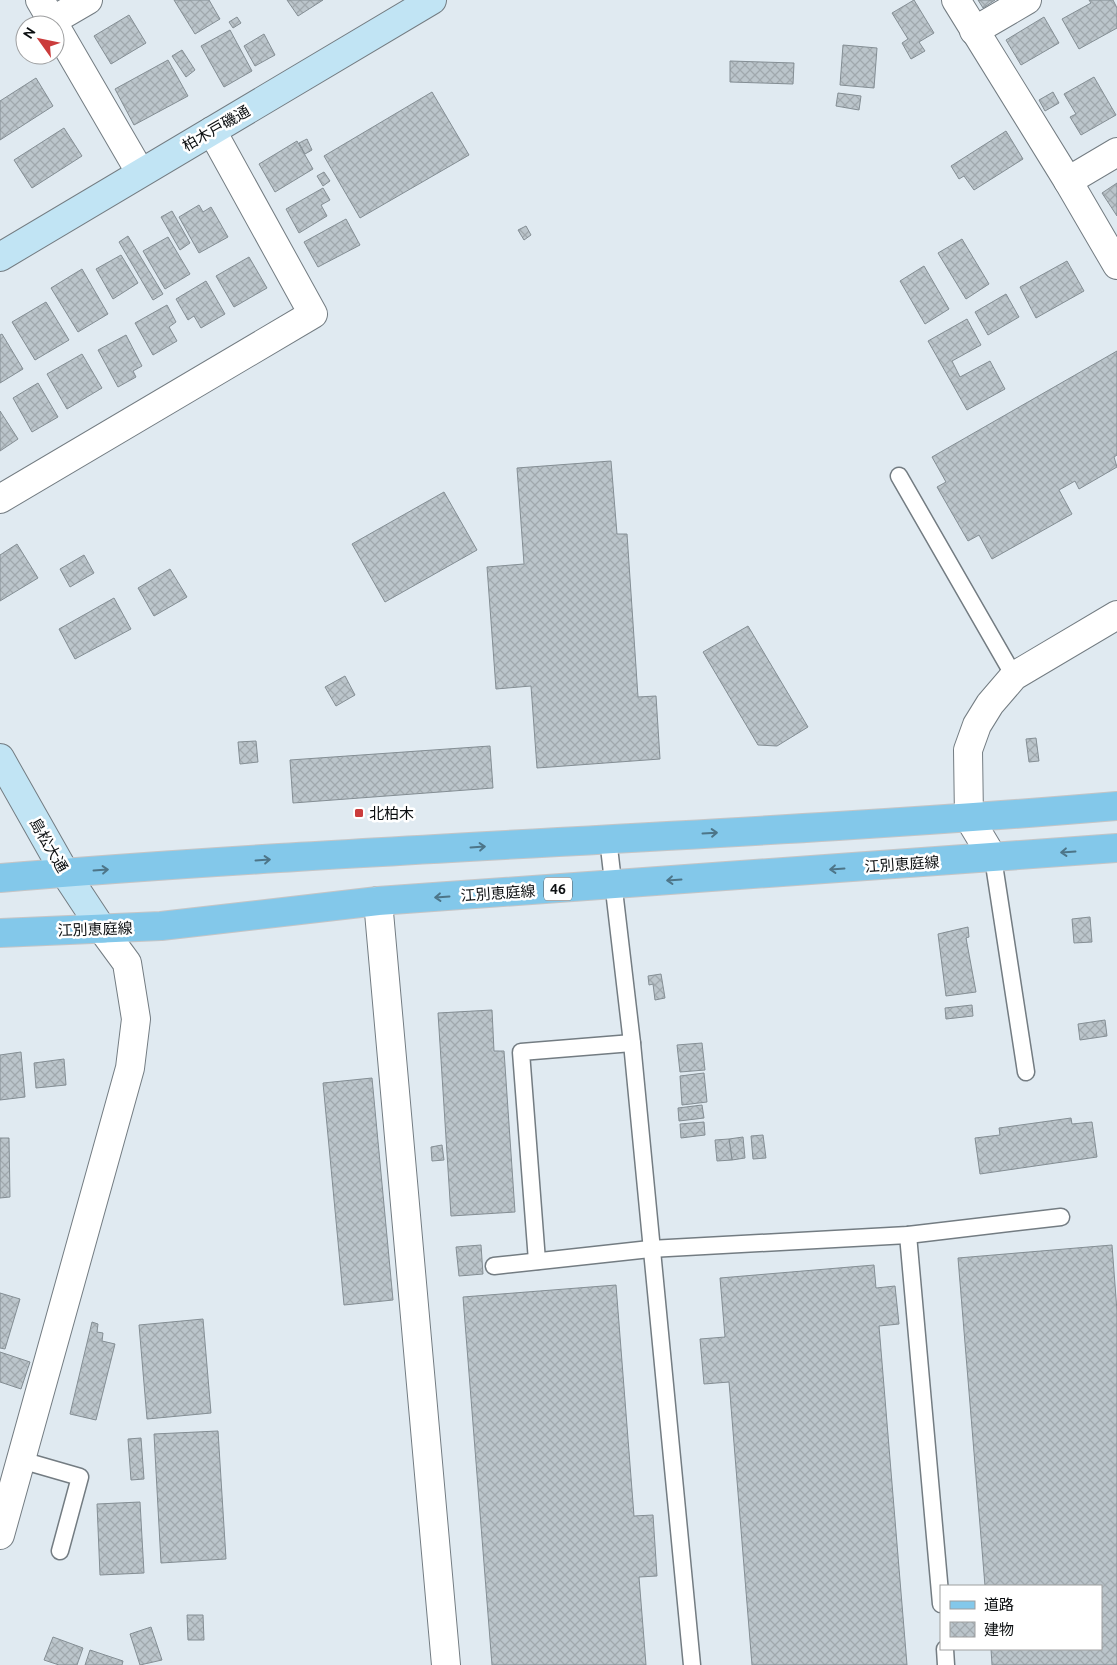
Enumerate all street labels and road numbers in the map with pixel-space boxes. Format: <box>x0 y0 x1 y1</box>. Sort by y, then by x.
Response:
street label: 柏木戸磯通 <box>179 102 253 154</box>
street label: 島松大通 <box>27 815 71 875</box>
street label: 江別恵庭線 <box>864 853 940 875</box>
road number: 46 <box>544 878 572 901</box>
street label: 江別恵庭線 <box>460 882 536 904</box>
street label: 江別恵庭線 <box>57 919 133 939</box>

